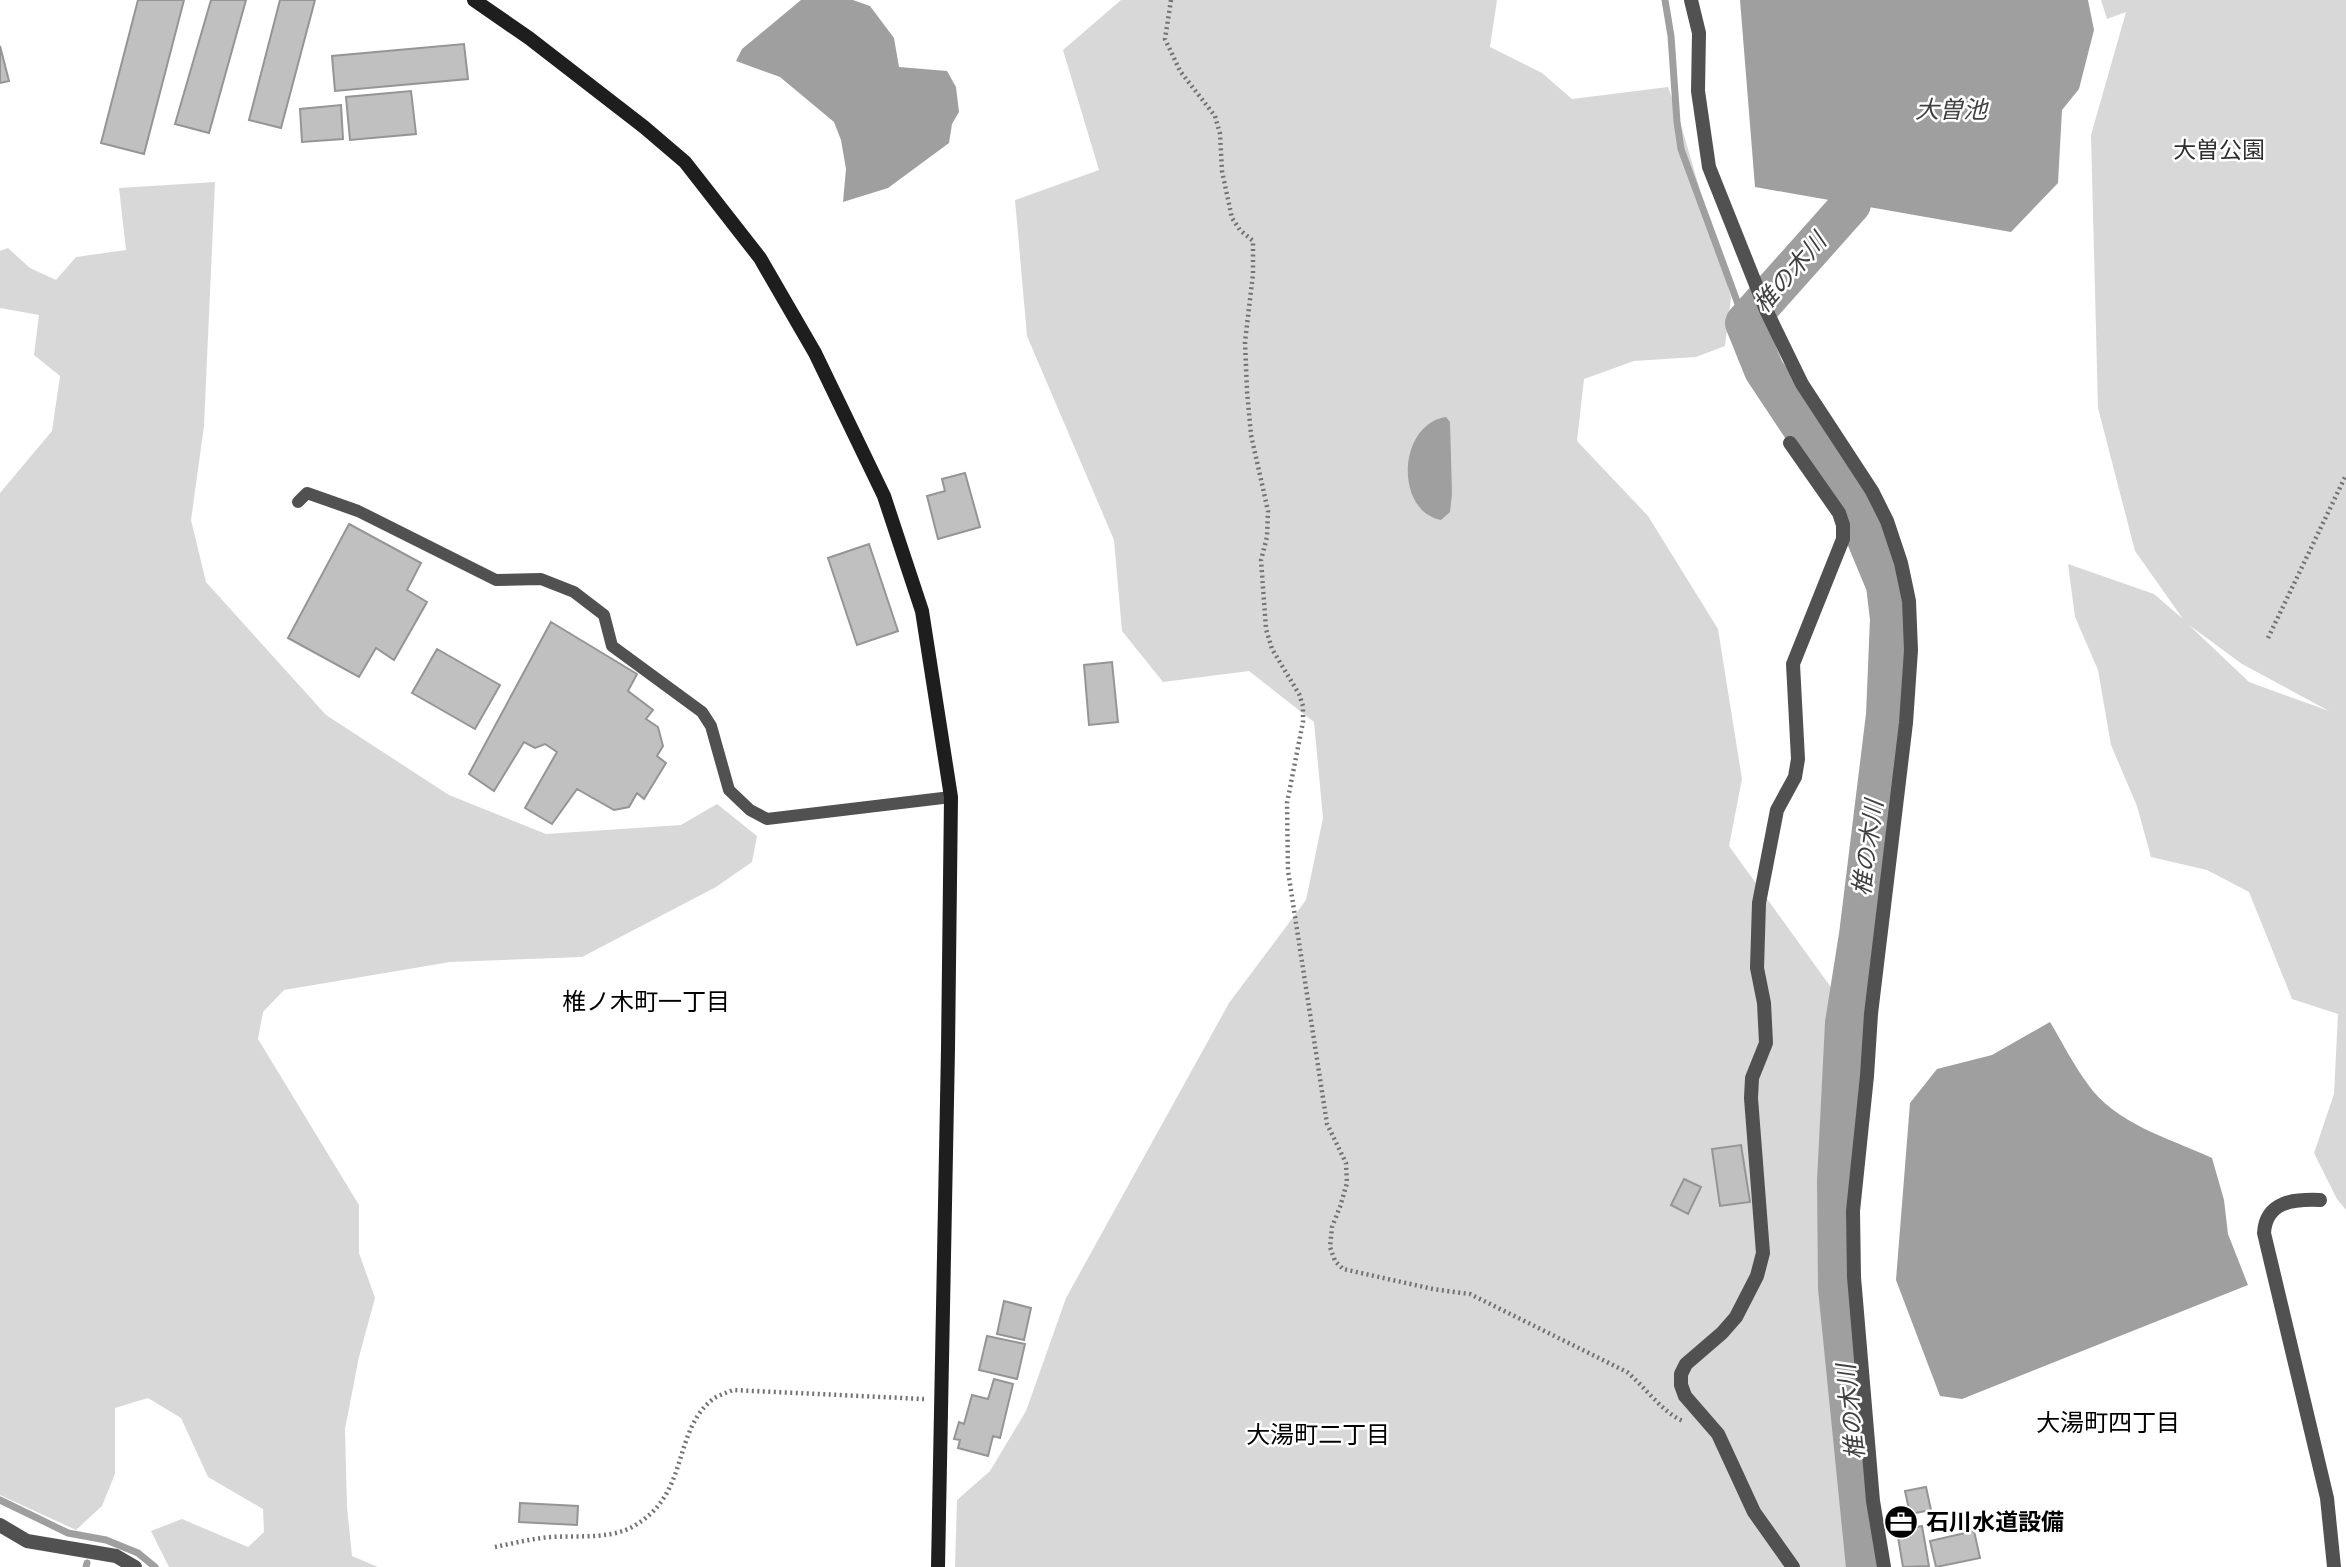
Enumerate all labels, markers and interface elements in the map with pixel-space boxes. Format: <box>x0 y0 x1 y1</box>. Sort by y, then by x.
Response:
water label: 大曽池 <box>1915 96 1989 124</box>
park label: 大曽公園 <box>2173 137 2265 164</box>
water label: 椎の木川 <box>1748 225 1834 318</box>
water label: 椎の木川 <box>1847 796 1889 897</box>
district label: 椎ノ木町一丁目 <box>562 988 730 1016</box>
water label: 椎の木川 <box>1832 1360 1870 1461</box>
district label: 大湯町四丁目 <box>2036 1409 2180 1437</box>
district label: 大湯町二丁目 <box>1246 1421 1390 1449</box>
office icon: 石川水道設備 <box>1882 1503 1920 1541</box>
place label: 石川水道設備 <box>1926 1509 2064 1536</box>

